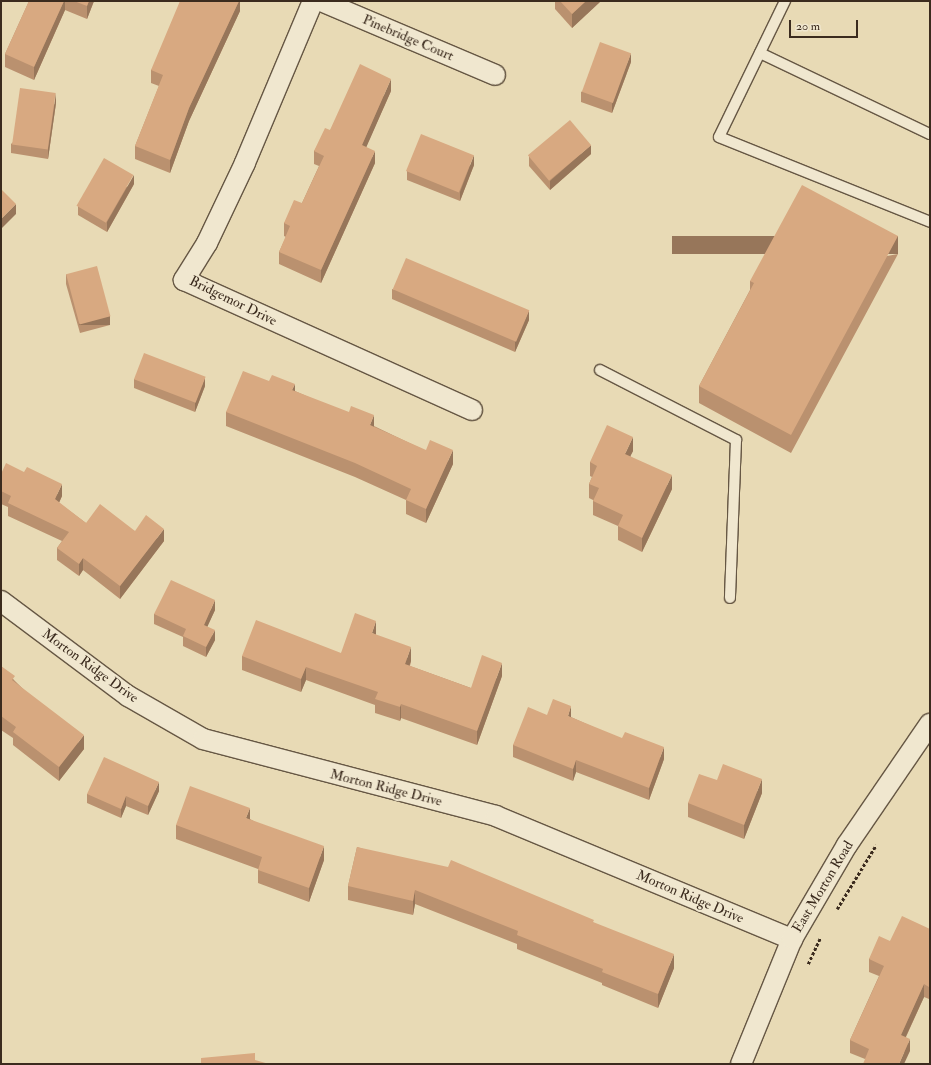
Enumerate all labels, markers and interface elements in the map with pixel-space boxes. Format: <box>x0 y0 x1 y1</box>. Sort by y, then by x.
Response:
street label: Pinebridge Court <box>360 11 456 65</box>
scale bar <box>791 12 860 38</box>
text: 20 m <box>796 19 820 34</box>
street label: Bridgemor Drive <box>186 273 280 329</box>
street label: Morton Ridge Drive <box>39 625 141 707</box>
street label: Morton Ridge Drive <box>328 766 444 810</box>
street label: East Morton Road <box>789 838 857 936</box>
street label: Morton Ridge Drive <box>634 867 746 927</box>

